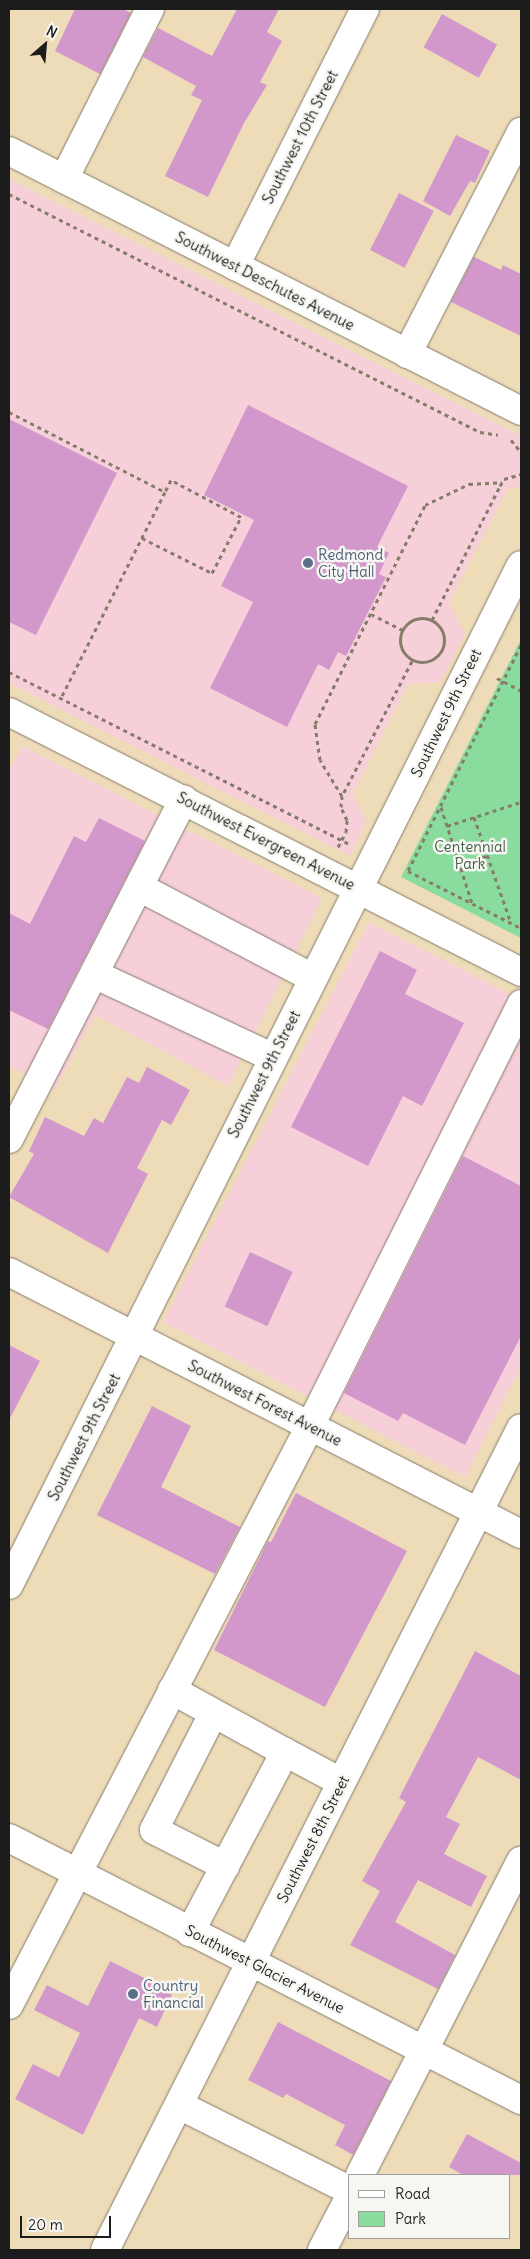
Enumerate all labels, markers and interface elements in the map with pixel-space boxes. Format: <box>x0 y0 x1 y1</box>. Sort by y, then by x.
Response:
north arrow <box>20 20 70 70</box>
text: N <box>43 21 60 42</box>
street label: Southwest 10th Street <box>258 67 342 207</box>
street label: Southwest Deschutes Avenue <box>172 228 358 334</box>
place label: Redmond City Hall <box>318 545 383 580</box>
marker: Redmond City Hall <box>302 557 314 569</box>
street label: Southwest 9th Street <box>407 646 485 780</box>
street label: Southwest Evergreen Avenue <box>174 788 358 894</box>
park label: Centennial Park <box>434 837 506 872</box>
street label: Southwest 9th Street <box>224 1007 304 1141</box>
street label: Southwest Forest Avenue <box>185 1356 345 1450</box>
street label: Southwest 9th Street <box>44 1370 124 1504</box>
street label: Southwest 8th Street <box>273 1772 353 1906</box>
street label: Southwest Glacier Avenue <box>182 1921 348 2017</box>
place label: Country Financial <box>143 1976 204 2011</box>
marker: Country Financial <box>127 1988 139 2000</box>
legend <box>348 2174 510 2239</box>
text: Road <box>395 2184 430 2203</box>
scale bar <box>22 2206 114 2238</box>
text: Park <box>395 2209 426 2228</box>
text: 20 m <box>28 2215 63 2234</box>

